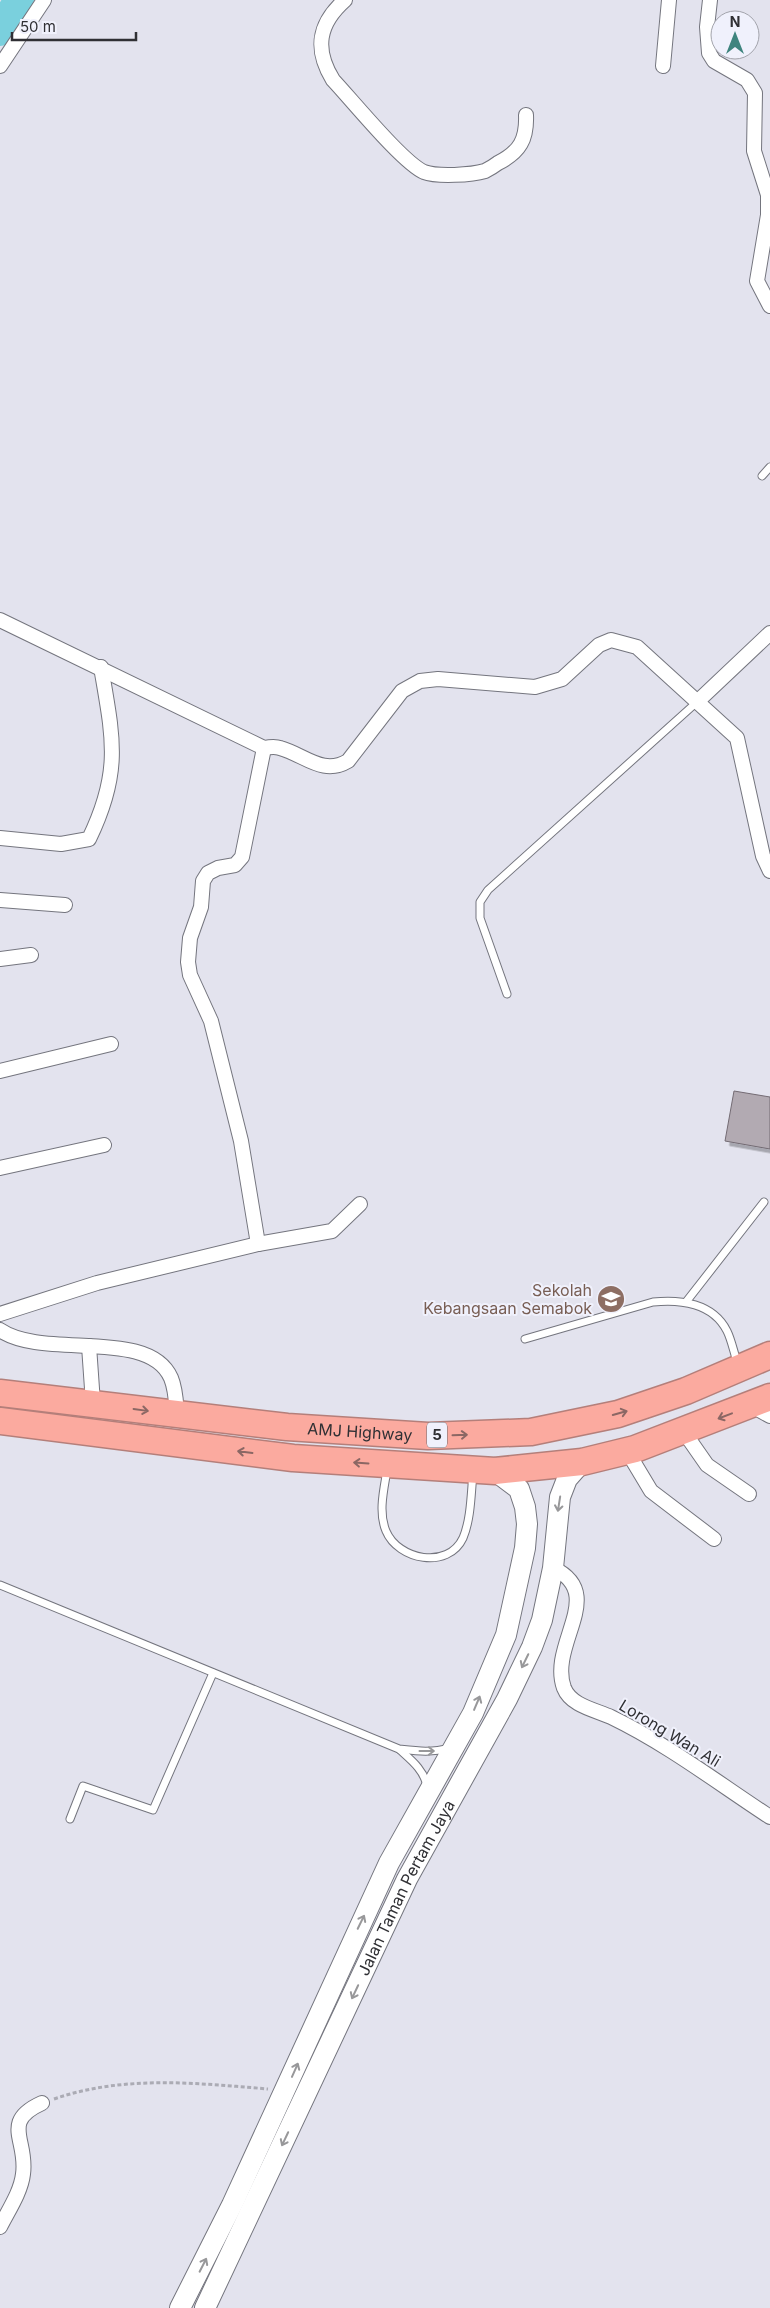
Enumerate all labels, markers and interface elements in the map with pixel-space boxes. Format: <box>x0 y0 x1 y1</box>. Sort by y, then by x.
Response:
scale bar <box>12 10 136 42</box>
north arrow <box>710 10 760 60</box>
text: N <box>730 13 740 30</box>
text: 50 m <box>20 17 56 36</box>
place label: Sekolah Kebangsaan Semabok <box>423 1280 592 1318</box>
school or university icon: Sekolah Kebangsaan Semabok <box>596 1284 626 1314</box>
one-way arrow <box>133 1405 149 1415</box>
one-way arrow <box>612 1408 628 1418</box>
one-way arrow <box>718 1412 733 1421</box>
street label: AMJ Highway <box>307 1418 413 1445</box>
road number: 5 <box>427 1422 447 1448</box>
one-way arrow <box>452 1430 468 1439</box>
one-way arrow <box>237 1447 253 1457</box>
one-way arrow <box>353 1458 369 1468</box>
one-way arrow <box>554 1495 564 1511</box>
one-way arrow <box>520 1654 530 1669</box>
street label: Lorong Wan Ali <box>616 1695 724 1771</box>
one-way arrow <box>472 1696 482 1711</box>
one-way arrow <box>418 1746 435 1756</box>
street label: Jalan Taman Pertam Jaya <box>353 1796 459 1979</box>
one-way arrow <box>357 1915 366 1930</box>
one-way arrow <box>349 1984 359 1999</box>
one-way arrow <box>290 2063 300 2078</box>
one-way arrow <box>280 2131 289 2146</box>
one-way arrow <box>199 2258 208 2273</box>

